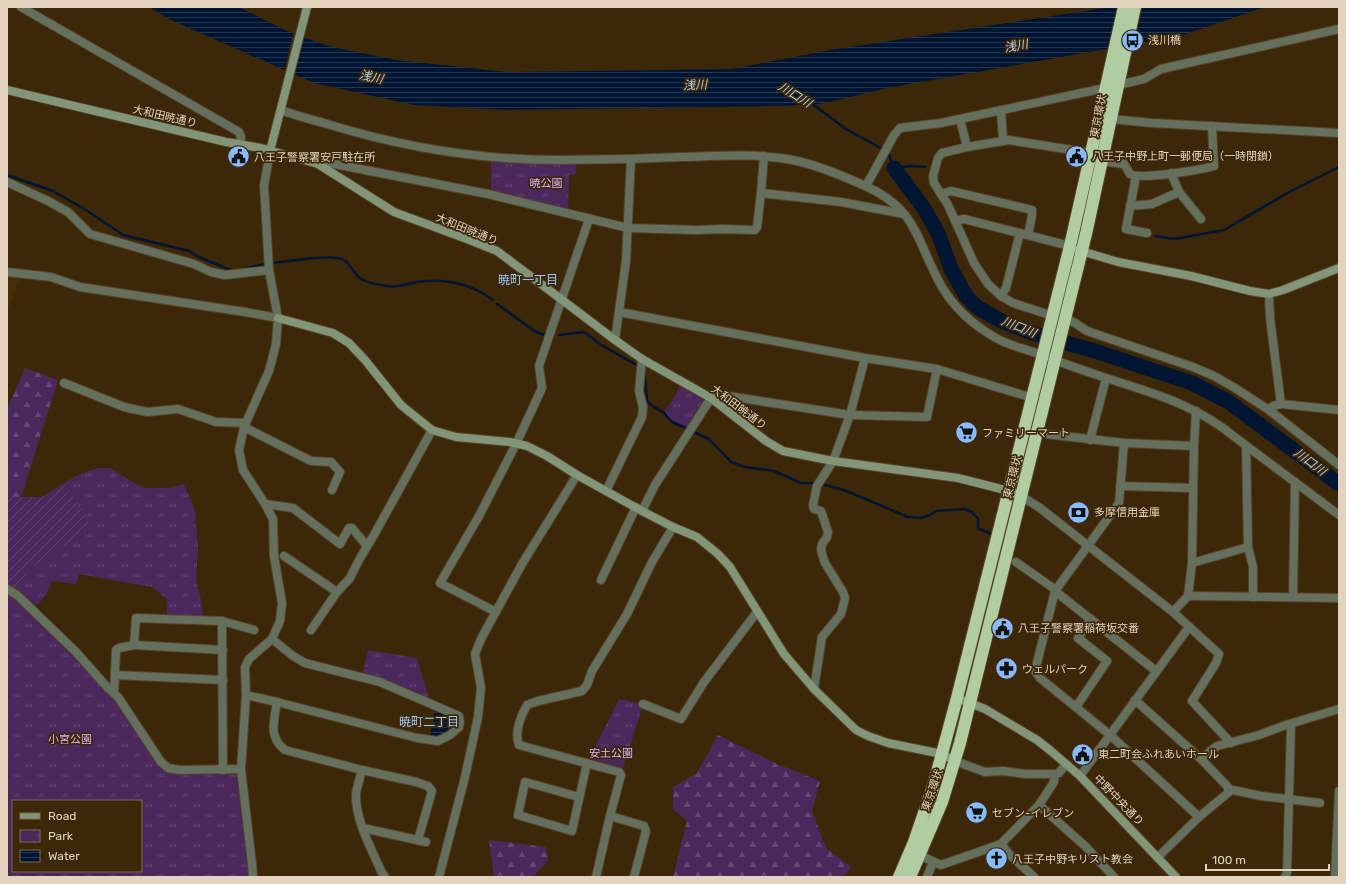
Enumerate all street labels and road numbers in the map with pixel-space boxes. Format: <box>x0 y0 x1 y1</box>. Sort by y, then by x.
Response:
street label: 東京環状 <box>1088 92 1109 139</box>
street label: 大和田暁通り <box>131 103 199 130</box>
street label: 大和田暁通り <box>434 211 500 248</box>
street label: 大和田暁通り <box>708 382 769 432</box>
street label: 東京環状 <box>1001 453 1024 500</box>
street label: 東京環状 <box>919 766 946 813</box>
street label: 中野中央通り <box>1091 772 1146 829</box>

